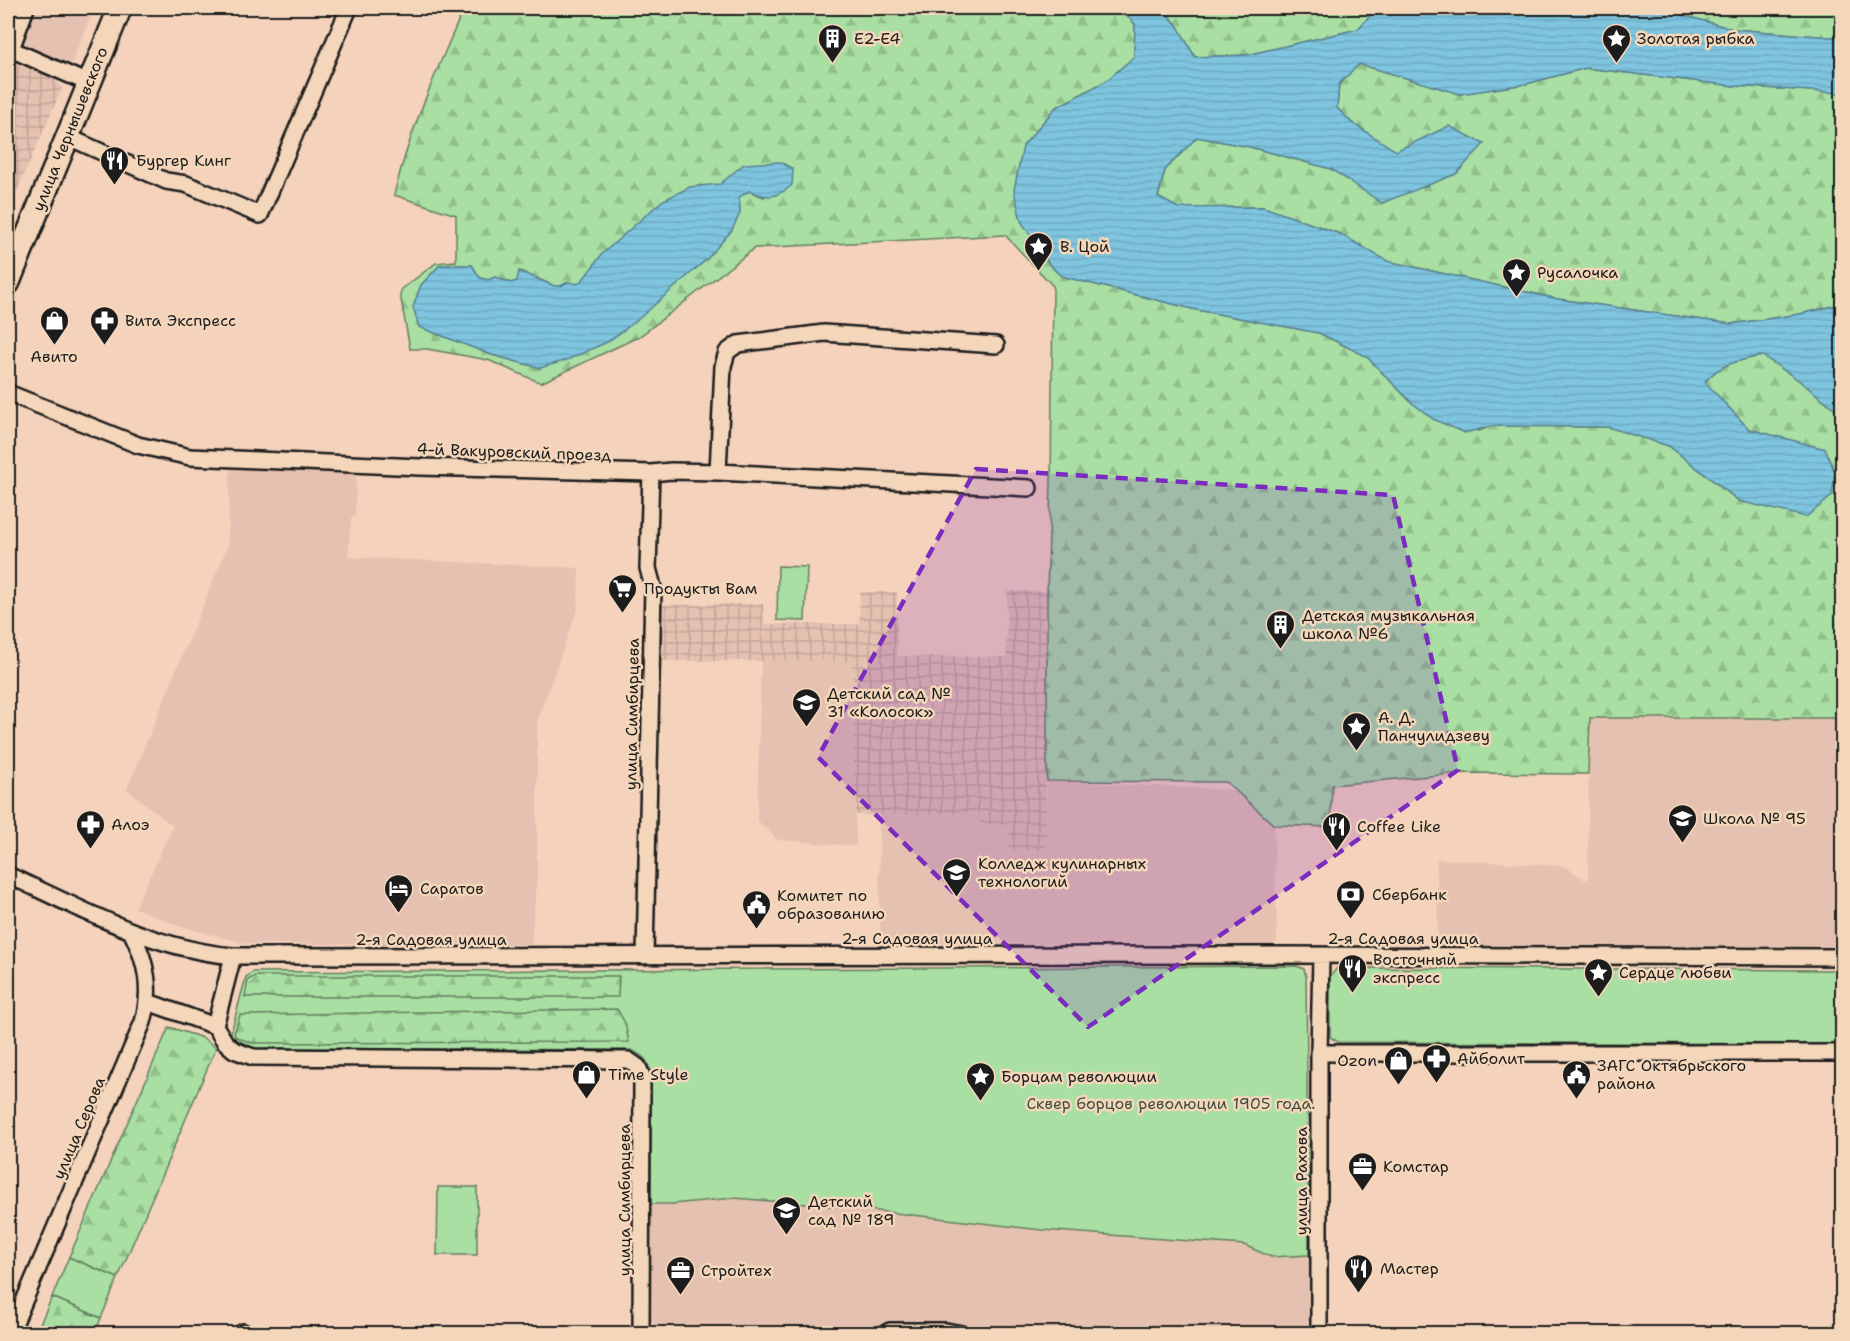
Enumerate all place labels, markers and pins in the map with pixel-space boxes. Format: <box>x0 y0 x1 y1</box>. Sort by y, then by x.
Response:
building icon: E2-E4 <box>817 22 849 64</box>
place icon: Золотая рыбка <box>1600 22 1632 64</box>
place label: E2-E4 <box>854 28 901 49</box>
place label: Золотая рыбка <box>1637 28 1755 49</box>
restaurant icon: Бургер Кинг <box>99 144 131 186</box>
place label: Бургер Кинг <box>136 150 232 171</box>
place icon: В. Цой <box>1023 230 1055 272</box>
place label: В. Цой <box>1060 236 1110 257</box>
place icon: Русалочка <box>1500 256 1532 298</box>
place label: Русалочка <box>1537 262 1618 283</box>
shop icon: Авито <box>38 304 70 346</box>
pharmacy icon: Вита Экспресс <box>88 304 120 346</box>
place label: Вита Экспресс <box>125 310 236 331</box>
place label: Авито <box>30 346 78 367</box>
supermarket icon: Продукты Вам <box>607 572 639 614</box>
place label: Продукты Вам <box>644 578 757 599</box>
place label: Детская музыкальная школа №6 <box>1302 605 1475 644</box>
building icon: Детская музыкальная школа №6 <box>1265 608 1297 650</box>
place label: Детский сад № 31 «Колосок» <box>827 683 950 722</box>
school or university icon: Детский сад № 31 «Колосок» <box>790 686 822 728</box>
place label: А. Д. Панчулидзеву <box>1378 707 1490 746</box>
place icon: А. Д. Панчулидзеву <box>1341 710 1373 752</box>
school or university icon: Школа № 95 <box>1666 802 1698 844</box>
pharmacy icon: Алоэ <box>74 808 106 850</box>
place label: Школа № 95 <box>1703 808 1806 829</box>
restaurant icon: Coffee Like <box>1320 810 1352 852</box>
place label: Алоэ <box>111 814 149 835</box>
place label: Coffee Like <box>1357 816 1441 837</box>
place label: Колледж кулинарных технологий <box>978 853 1146 892</box>
school or university icon: Колледж кулинарных технологий <box>941 856 973 898</box>
hotel icon: Саратов <box>383 872 415 914</box>
place label: Саратов <box>420 878 484 899</box>
bank icon: Сбербанк <box>1335 878 1367 920</box>
place label: Сбербанк <box>1372 884 1447 905</box>
place label: Комитет по образованию <box>777 885 885 924</box>
public building icon: Комитет по образованию <box>740 888 772 930</box>
place label: Восточный экспресс <box>1373 949 1457 988</box>
restaurant icon: Восточный экспресс <box>1336 952 1368 994</box>
place icon: Сердце любви <box>1582 956 1614 998</box>
place label: Сердце любви <box>1619 962 1732 983</box>
pharmacy icon: Айболит <box>1420 1042 1452 1084</box>
shop icon: Ozon <box>1382 1044 1414 1086</box>
place label: Айболит <box>1457 1048 1526 1069</box>
place label: Ozon <box>1337 1050 1377 1071</box>
place label: ЗАГС Октябрьского района <box>1597 1055 1746 1094</box>
shop icon: Time Style <box>571 1058 603 1100</box>
public building icon: ЗАГС Октябрьского района <box>1560 1058 1592 1100</box>
place icon: Борцам революции <box>964 1060 996 1102</box>
place label: Time Style <box>608 1064 689 1085</box>
place label: Борцам революции <box>1001 1066 1157 1087</box>
office icon: Комстар <box>1346 1150 1378 1192</box>
place label: Комстар <box>1383 1156 1449 1177</box>
place label: Детский сад № 189 <box>808 1191 895 1230</box>
school or university icon: Детский сад № 189 <box>771 1194 803 1236</box>
restaurant icon: Мастер <box>1343 1252 1375 1294</box>
office icon: Стройтех <box>664 1254 696 1296</box>
place label: Мастер <box>1380 1258 1439 1279</box>
place label: Стройтех <box>701 1260 772 1281</box>

